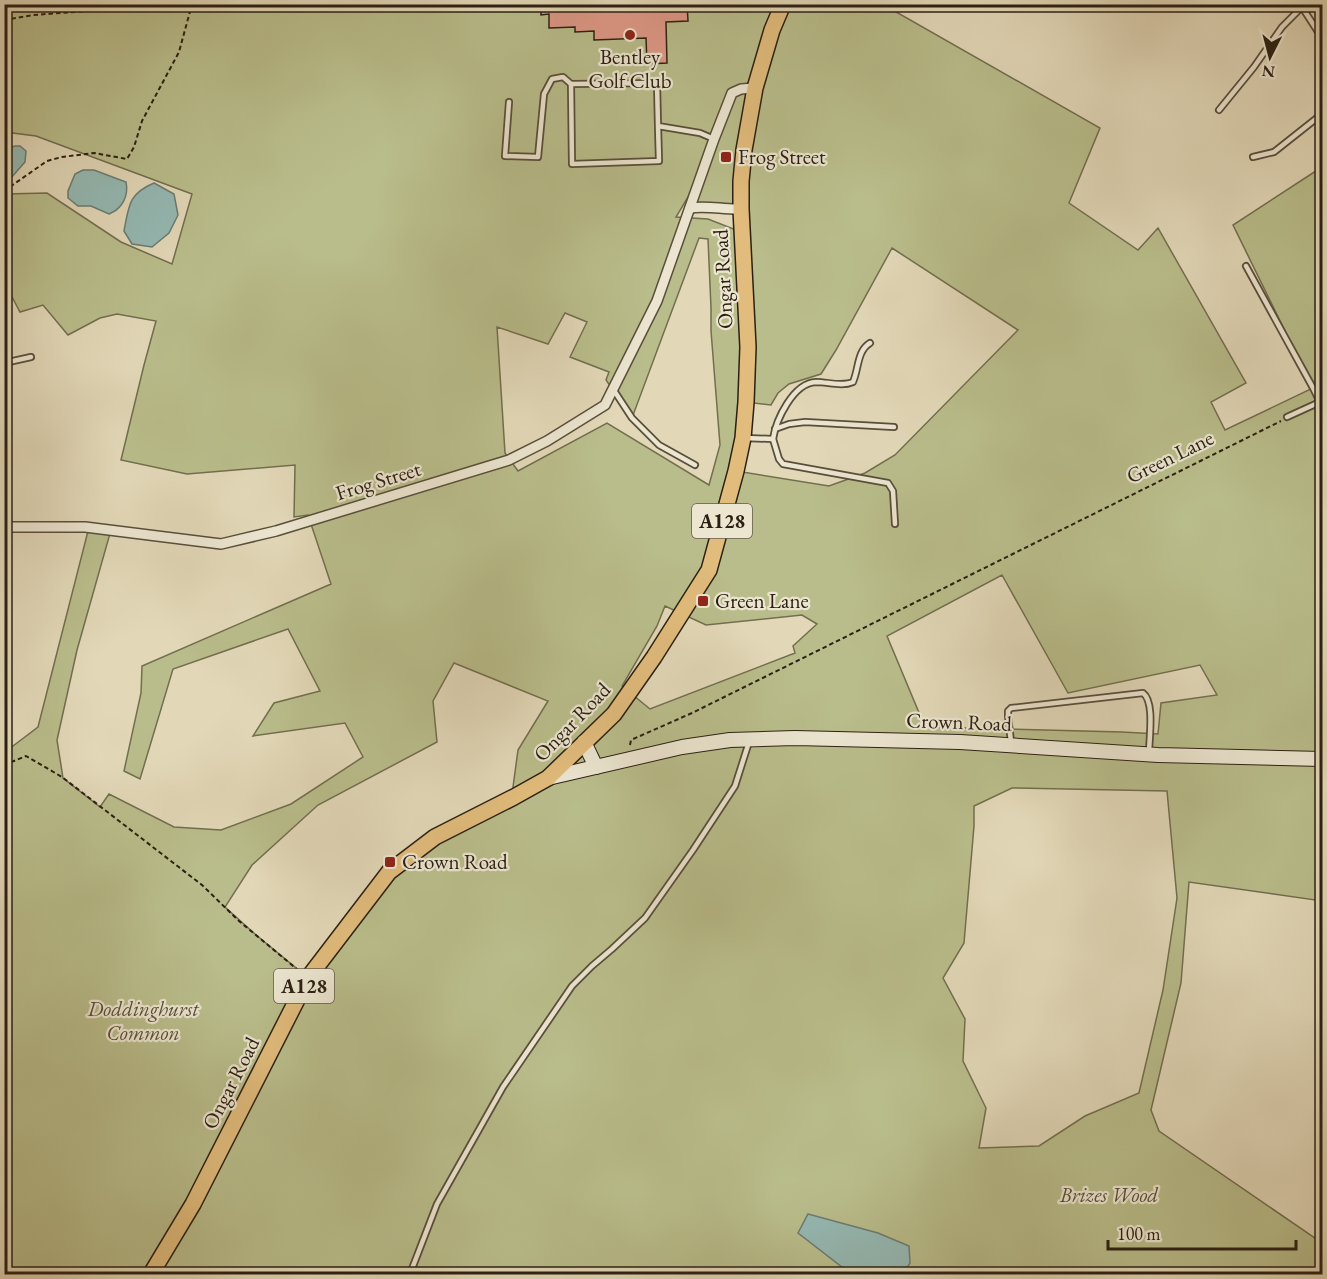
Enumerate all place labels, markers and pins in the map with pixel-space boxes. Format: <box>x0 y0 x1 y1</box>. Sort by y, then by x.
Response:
marker: Bentley Golf Club <box>623 28 637 42</box>
place label: Bentley Golf Club <box>588 43 672 94</box>
place label: Frog Street <box>738 143 826 170</box>
marker: Frog Street <box>719 150 733 164</box>
place label: Green Lane <box>715 587 809 614</box>
marker: Green Lane <box>696 594 710 608</box>
place label: Crown Road <box>402 848 508 875</box>
marker: Crown Road <box>383 855 397 869</box>

